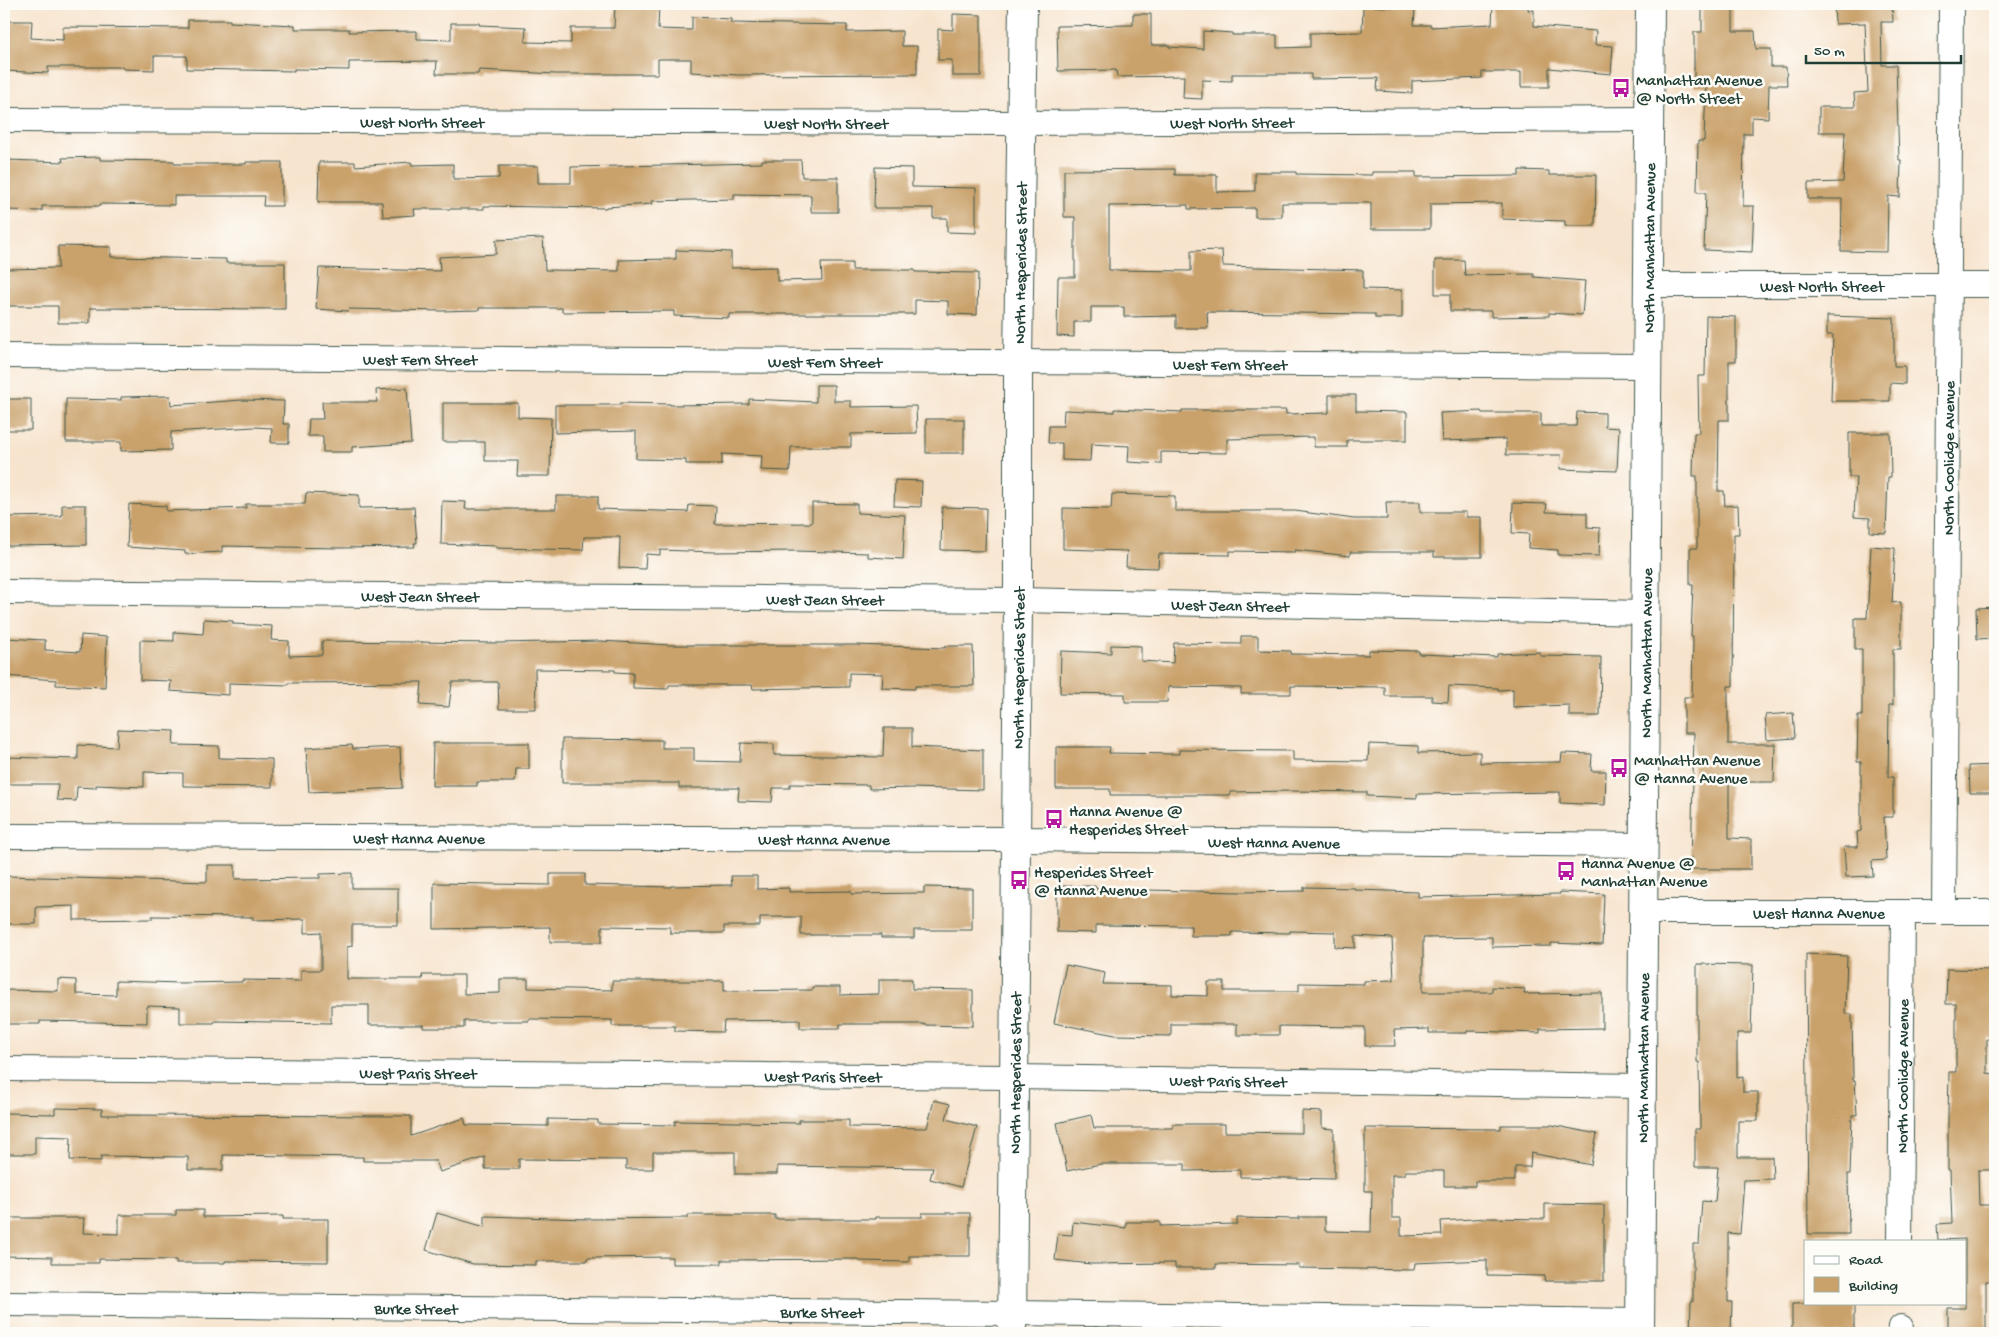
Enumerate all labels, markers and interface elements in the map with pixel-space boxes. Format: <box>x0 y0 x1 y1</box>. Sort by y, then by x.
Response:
scale bar <box>1806 32 1962 64</box>
text: 50 m <box>1814 43 1845 61</box>
place label: Manhattan Avenue @ North Street <box>1636 73 1763 110</box>
bus stop icon: Manhattan Avenue @ North Street <box>1610 77 1632 99</box>
street label: West North Street <box>360 115 486 134</box>
street label: West North Street <box>1170 115 1296 135</box>
street label: West North Street <box>764 116 890 136</box>
street label: North Manhattan Avenue <box>1642 162 1662 333</box>
street label: North Hesperides Street <box>1012 181 1034 344</box>
street label: West North Street <box>1760 279 1886 298</box>
street label: West Fern Street <box>363 352 479 372</box>
street label: West Fern Street <box>768 355 884 374</box>
street label: West Fern Street <box>1173 357 1289 377</box>
street label: North Coolidge Avenue <box>1941 380 1961 535</box>
street label: North Manhattan Avenue <box>1638 567 1659 738</box>
street label: North Hesperides Street <box>1011 586 1031 749</box>
street label: West Jean Street <box>361 589 480 609</box>
street label: West Jean Street <box>766 592 885 612</box>
street label: West Jean Street <box>1171 597 1290 619</box>
place label: Manhattan Avenue @ Hanna Avenue <box>1634 753 1761 790</box>
bus stop icon: Manhattan Avenue @ Hanna Avenue <box>1608 757 1630 779</box>
place label: Hanna Avenue @ Hesperides Street <box>1069 804 1189 841</box>
bus stop icon: Hanna Avenue @ Hesperides Street <box>1043 808 1065 830</box>
street label: West Hanna Avenue <box>353 831 486 850</box>
street label: West Hanna Avenue <box>758 832 891 852</box>
street label: West Hanna Avenue <box>1208 835 1341 855</box>
place label: Hanna Avenue @ Manhattan Avenue <box>1581 856 1708 893</box>
bus stop icon: Hanna Avenue @ Manhattan Avenue <box>1555 860 1577 882</box>
place label: Hesperides Street @ Hanna Avenue <box>1034 865 1154 902</box>
bus stop icon: Hesperides Street @ Hanna Avenue <box>1008 869 1030 891</box>
street label: West Hanna Avenue <box>1753 906 1886 925</box>
street label: North Manhattan Avenue <box>1635 972 1656 1143</box>
street label: North Hesperides Street <box>1007 991 1028 1154</box>
street label: North Coolidge Avenue <box>1895 998 1915 1153</box>
street label: West Paris Street <box>359 1066 478 1086</box>
street label: West Paris Street <box>764 1069 883 1089</box>
street label: West Paris Street <box>1169 1073 1288 1094</box>
legend <box>1804 1240 1966 1304</box>
text: Road <box>1849 1252 1883 1270</box>
text: Building <box>1848 1278 1898 1296</box>
street label: Burke Street <box>373 1301 459 1321</box>
street label: Burke Street <box>779 1305 865 1325</box>

